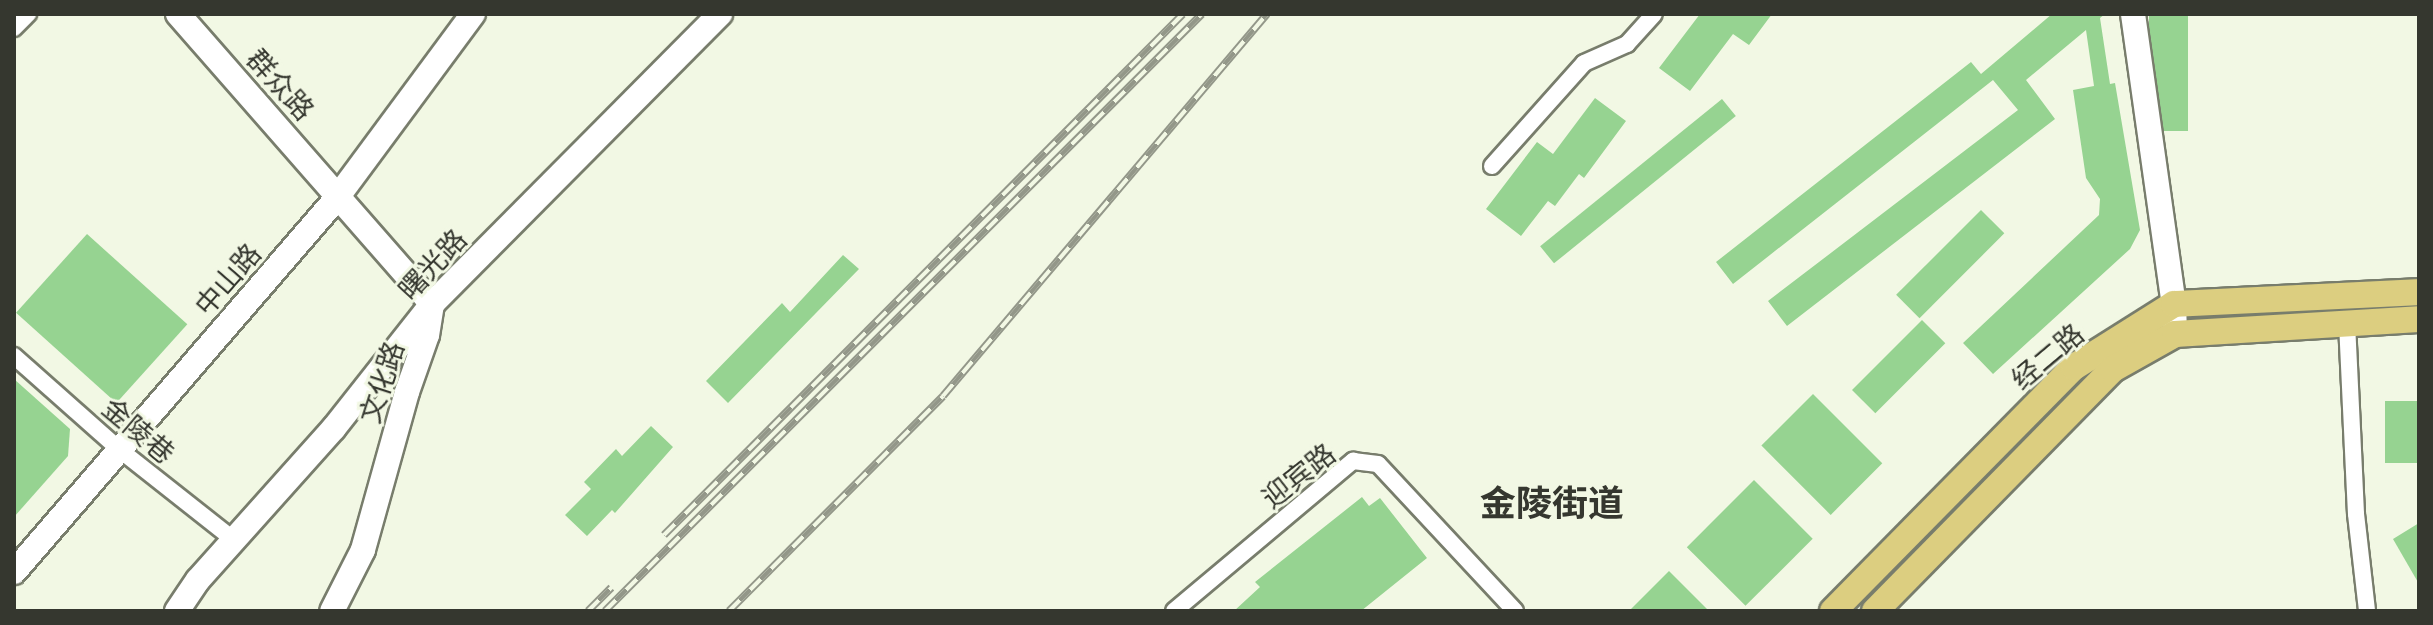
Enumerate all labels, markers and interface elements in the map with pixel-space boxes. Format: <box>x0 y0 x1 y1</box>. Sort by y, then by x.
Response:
street label: 群众路 <box>240 42 322 126</box>
street label: 曙光路 <box>391 222 473 306</box>
street label: 中山路 <box>187 236 267 322</box>
street label: 经二路 <box>2004 316 2090 396</box>
street label: 文化路 <box>352 337 410 427</box>
street label: 金陵巷 <box>96 390 182 470</box>
street label: 迎宾路 <box>1255 436 1341 514</box>
district label: 金陵街道 <box>1480 480 1624 524</box>

